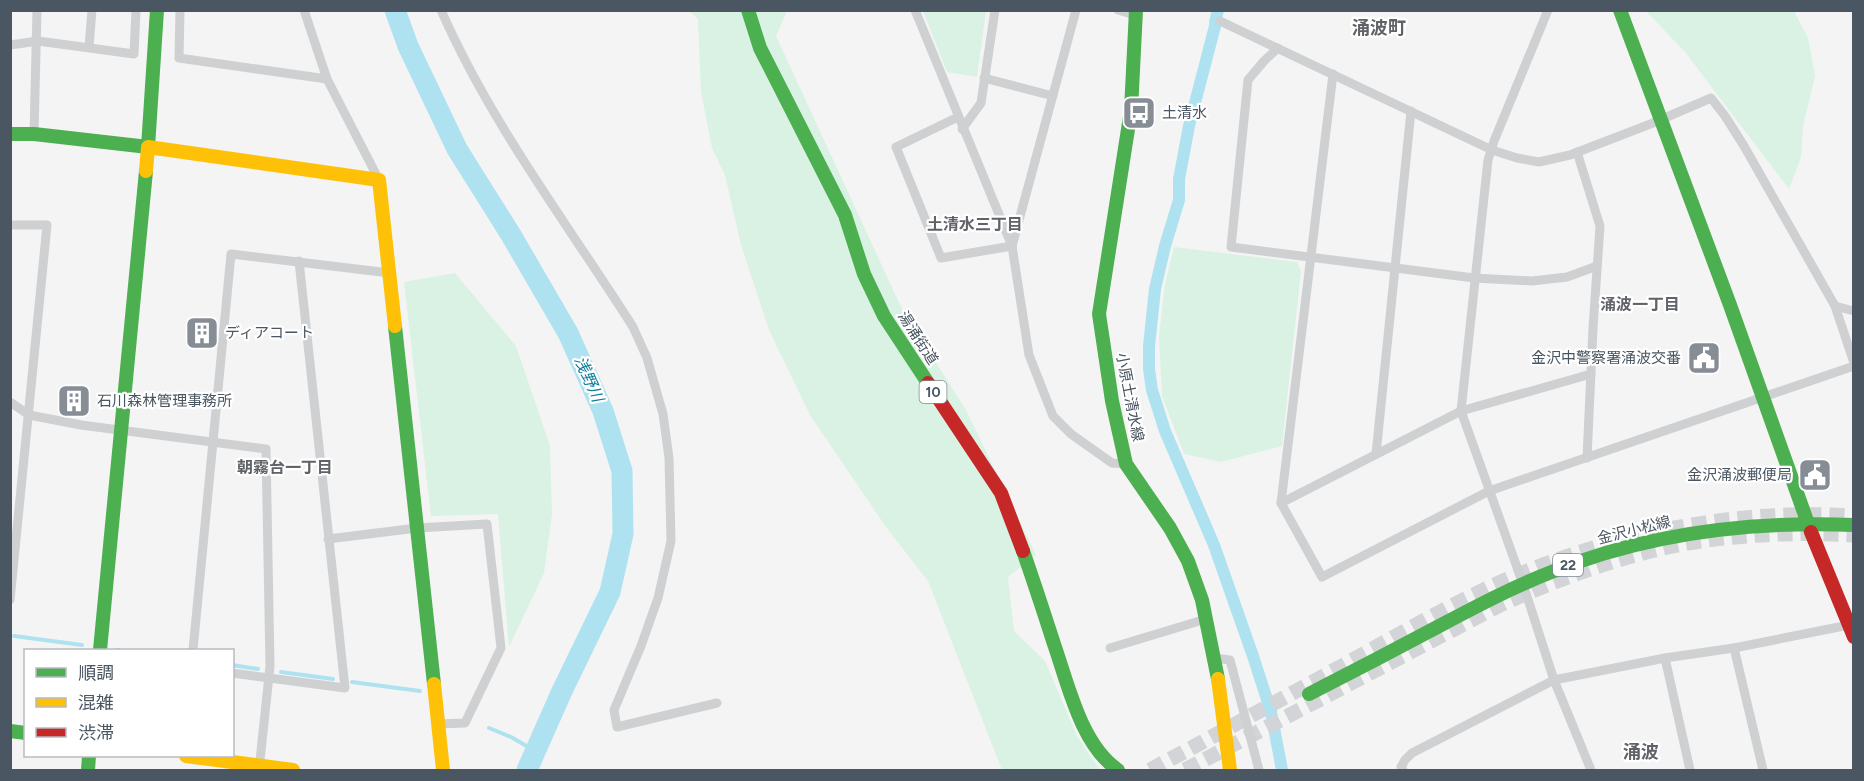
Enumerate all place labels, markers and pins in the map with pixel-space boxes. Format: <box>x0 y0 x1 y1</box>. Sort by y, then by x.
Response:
bus stop icon: 土清水 <box>1121 95 1157 131</box>
place label: 土清水 <box>1162 104 1207 122</box>
building icon: ディアコート <box>184 315 220 351</box>
place label: ディアコート <box>225 324 314 342</box>
public building icon: 金沢中警察署涌波交番 <box>1686 340 1722 376</box>
place label: 金沢中警察署涌波交番 <box>1531 349 1681 367</box>
building icon: 石川森林管理事務所 <box>56 383 92 419</box>
place label: 石川森林管理事務所 <box>97 392 232 410</box>
public building icon: 金沢涌波郵便局 <box>1797 457 1833 493</box>
place label: 金沢涌波郵便局 <box>1687 466 1792 484</box>

